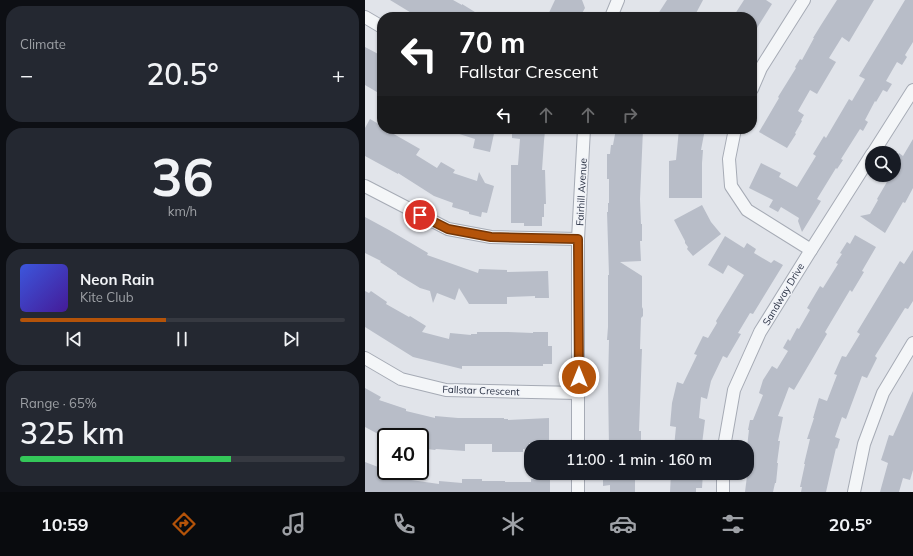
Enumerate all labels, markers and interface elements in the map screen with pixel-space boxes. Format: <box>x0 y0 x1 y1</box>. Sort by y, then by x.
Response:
text: 70 m <box>459 25 525 60</box>
icon: left <box>393 28 445 80</box>
text: Climate <box>20 36 66 52</box>
text: 20.5° <box>146 55 219 93</box>
text: Fallstar Crescent <box>459 60 598 83</box>
text: − <box>20 61 33 89</box>
text: + <box>332 61 345 89</box>
icon: left <box>493 104 515 126</box>
icon: ahead <box>535 104 557 126</box>
icon: ahead <box>577 104 599 126</box>
icon: right <box>619 104 641 126</box>
text: 36 <box>151 144 214 209</box>
map controls <box>865 146 901 182</box>
button: search <box>865 146 901 182</box>
street label: Fairhill Avenue <box>573 158 590 226</box>
pin <box>403 198 437 232</box>
text: km/h <box>168 203 197 219</box>
icon: arrive <box>409 204 431 226</box>
street label: Sandway Drive <box>760 261 807 328</box>
text: Neon Rain <box>80 270 154 289</box>
text: Kite Club <box>80 289 134 305</box>
icon: previous <box>63 328 85 350</box>
icon: pause <box>171 328 193 350</box>
icon: next <box>280 328 302 350</box>
position arrow <box>558 356 600 398</box>
street label: Fallstar Crescent <box>442 383 520 398</box>
text: Range · 65% <box>20 395 97 411</box>
text: 325 km <box>20 414 125 452</box>
speed limit sign: 40 <box>377 428 429 480</box>
text: 11:00 · 1 min · 160 m <box>566 450 712 469</box>
icon: directions <box>170 510 198 538</box>
icon: music <box>280 510 308 538</box>
icon: phone <box>390 510 418 538</box>
icon: climate <box>499 510 527 538</box>
icon: car <box>609 510 637 538</box>
icon: filters <box>719 510 747 538</box>
text: 10:59 <box>41 513 89 536</box>
text: 20.5° <box>828 513 872 536</box>

